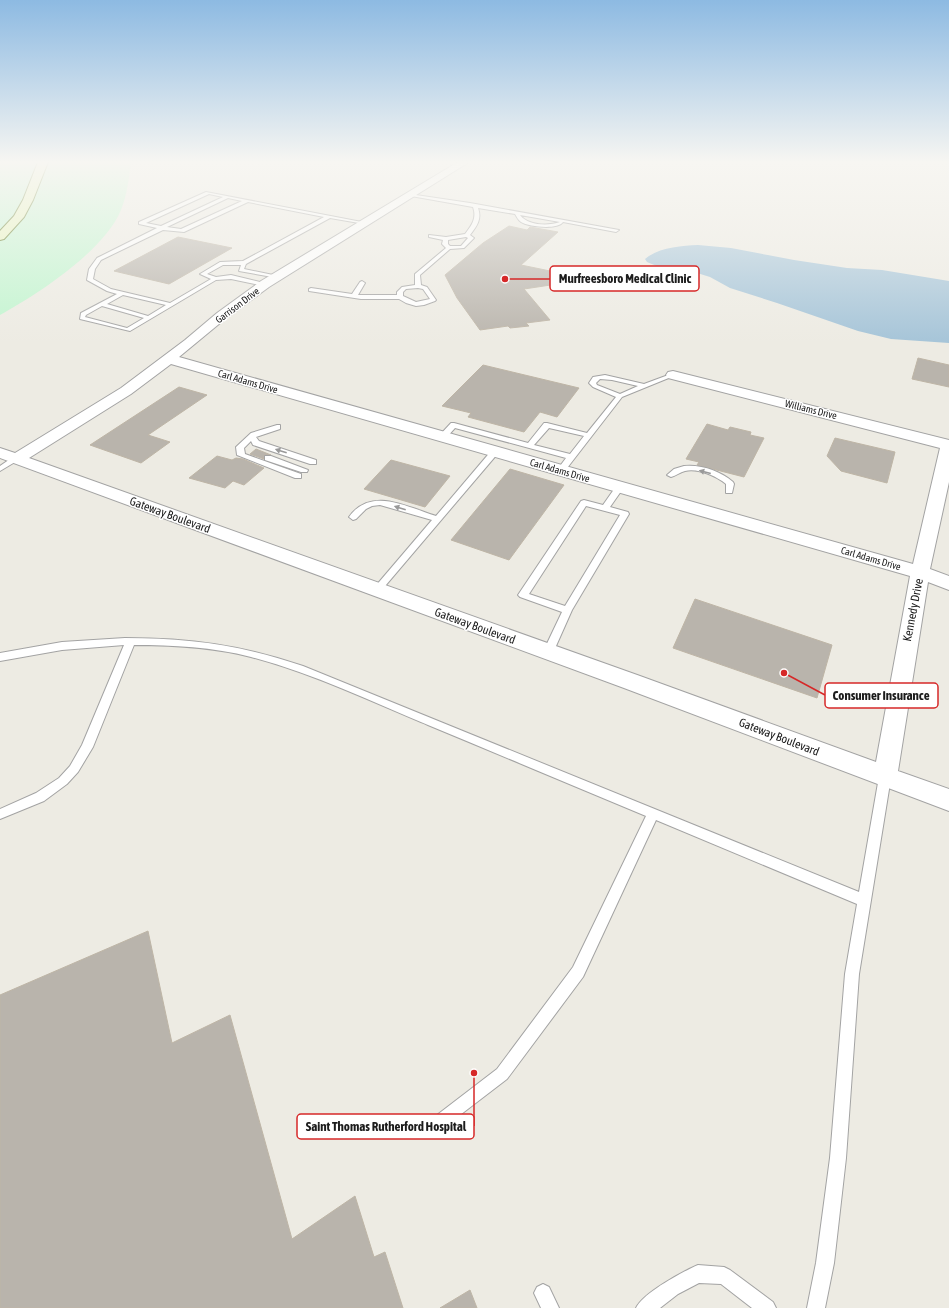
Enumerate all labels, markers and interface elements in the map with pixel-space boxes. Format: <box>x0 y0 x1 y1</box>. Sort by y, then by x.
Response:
callout: Murfreesboro Medical Clinic <box>550 266 699 291</box>
text: Murfreesboro Medical Clinic <box>559 271 691 286</box>
street label: Garrison Drive <box>213 285 262 325</box>
street label: Carl Adams Drive <box>217 368 280 395</box>
street label: Williams Drive <box>784 398 839 421</box>
one-way arrow <box>275 448 287 454</box>
street label: Carl Adams Drive <box>529 457 592 484</box>
one-way arrow <box>699 469 711 475</box>
street label: Gateway Boulevard <box>128 494 212 536</box>
one-way arrow <box>394 505 406 511</box>
street label: Carl Adams Drive <box>840 545 903 572</box>
street label: Kennedy Drive <box>900 577 926 643</box>
street label: Gateway Boulevard <box>433 605 517 647</box>
callout: Consumer Insurance <box>825 683 938 708</box>
text: Consumer Insurance <box>832 688 930 703</box>
street label: Gateway Boulevard <box>737 715 821 759</box>
callout: Saint Thomas Rutherford Hospital <box>297 1114 474 1139</box>
text: Saint Thomas Rutherford Hospital <box>306 1119 467 1134</box>

